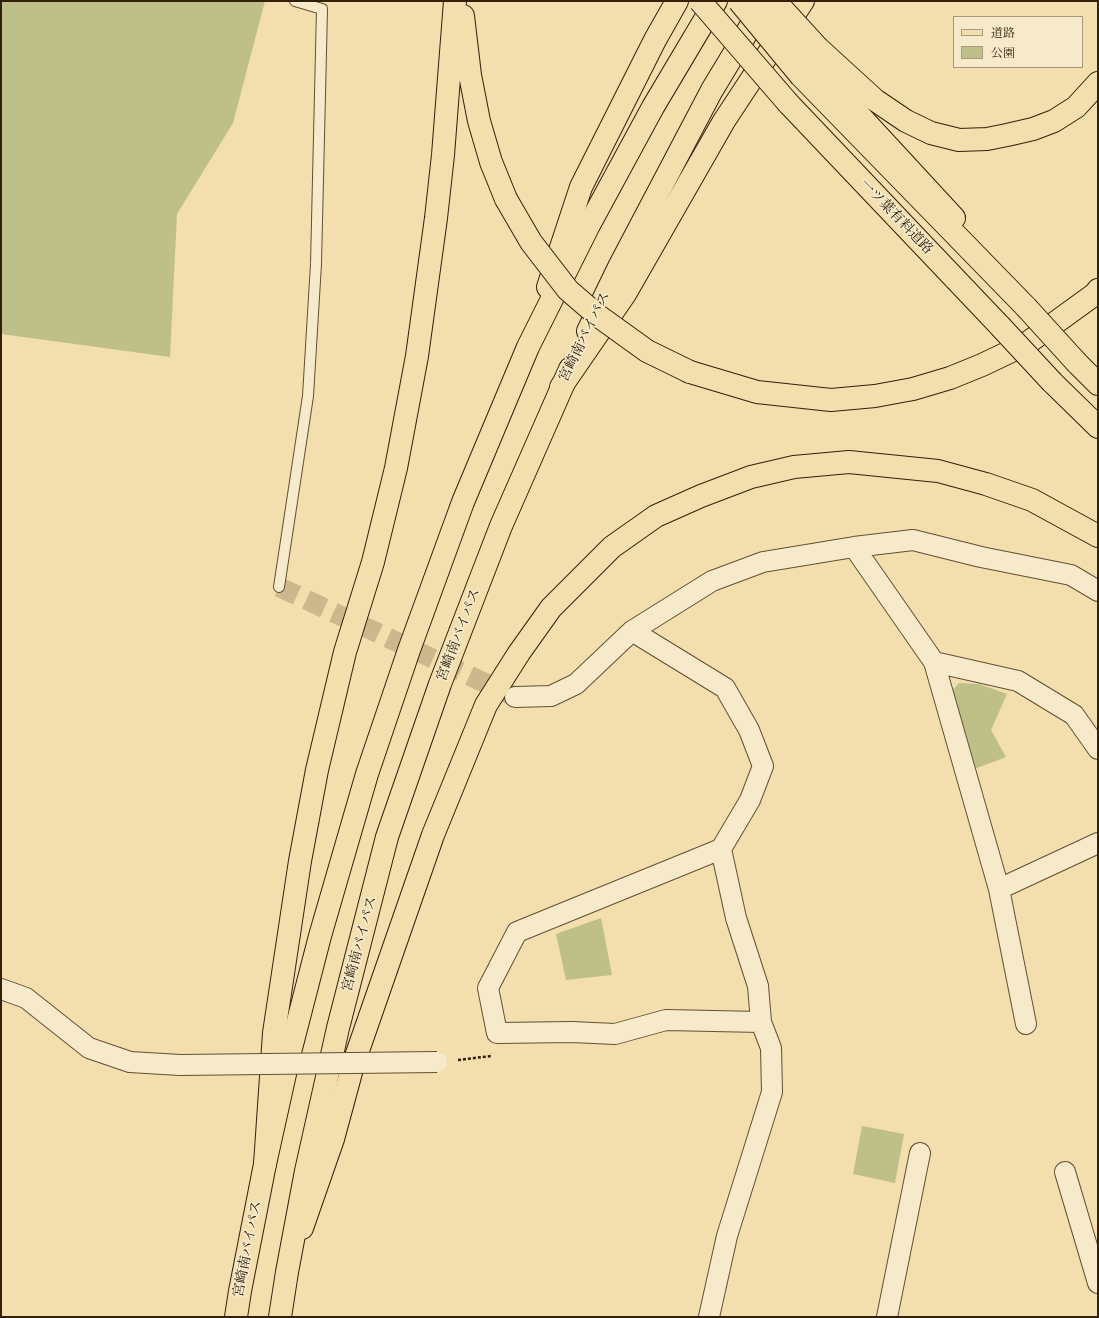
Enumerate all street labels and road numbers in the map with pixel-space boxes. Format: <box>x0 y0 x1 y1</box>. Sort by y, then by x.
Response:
street label: 一ツ葉有料道路 <box>856 176 936 258</box>
street label: 宮崎南バイパス <box>556 289 614 385</box>
street label: 宮崎南バイパス <box>434 586 484 684</box>
street label: 宮崎南バイパス <box>339 894 381 994</box>
street label: 宮崎南バイパス <box>230 1199 266 1299</box>

